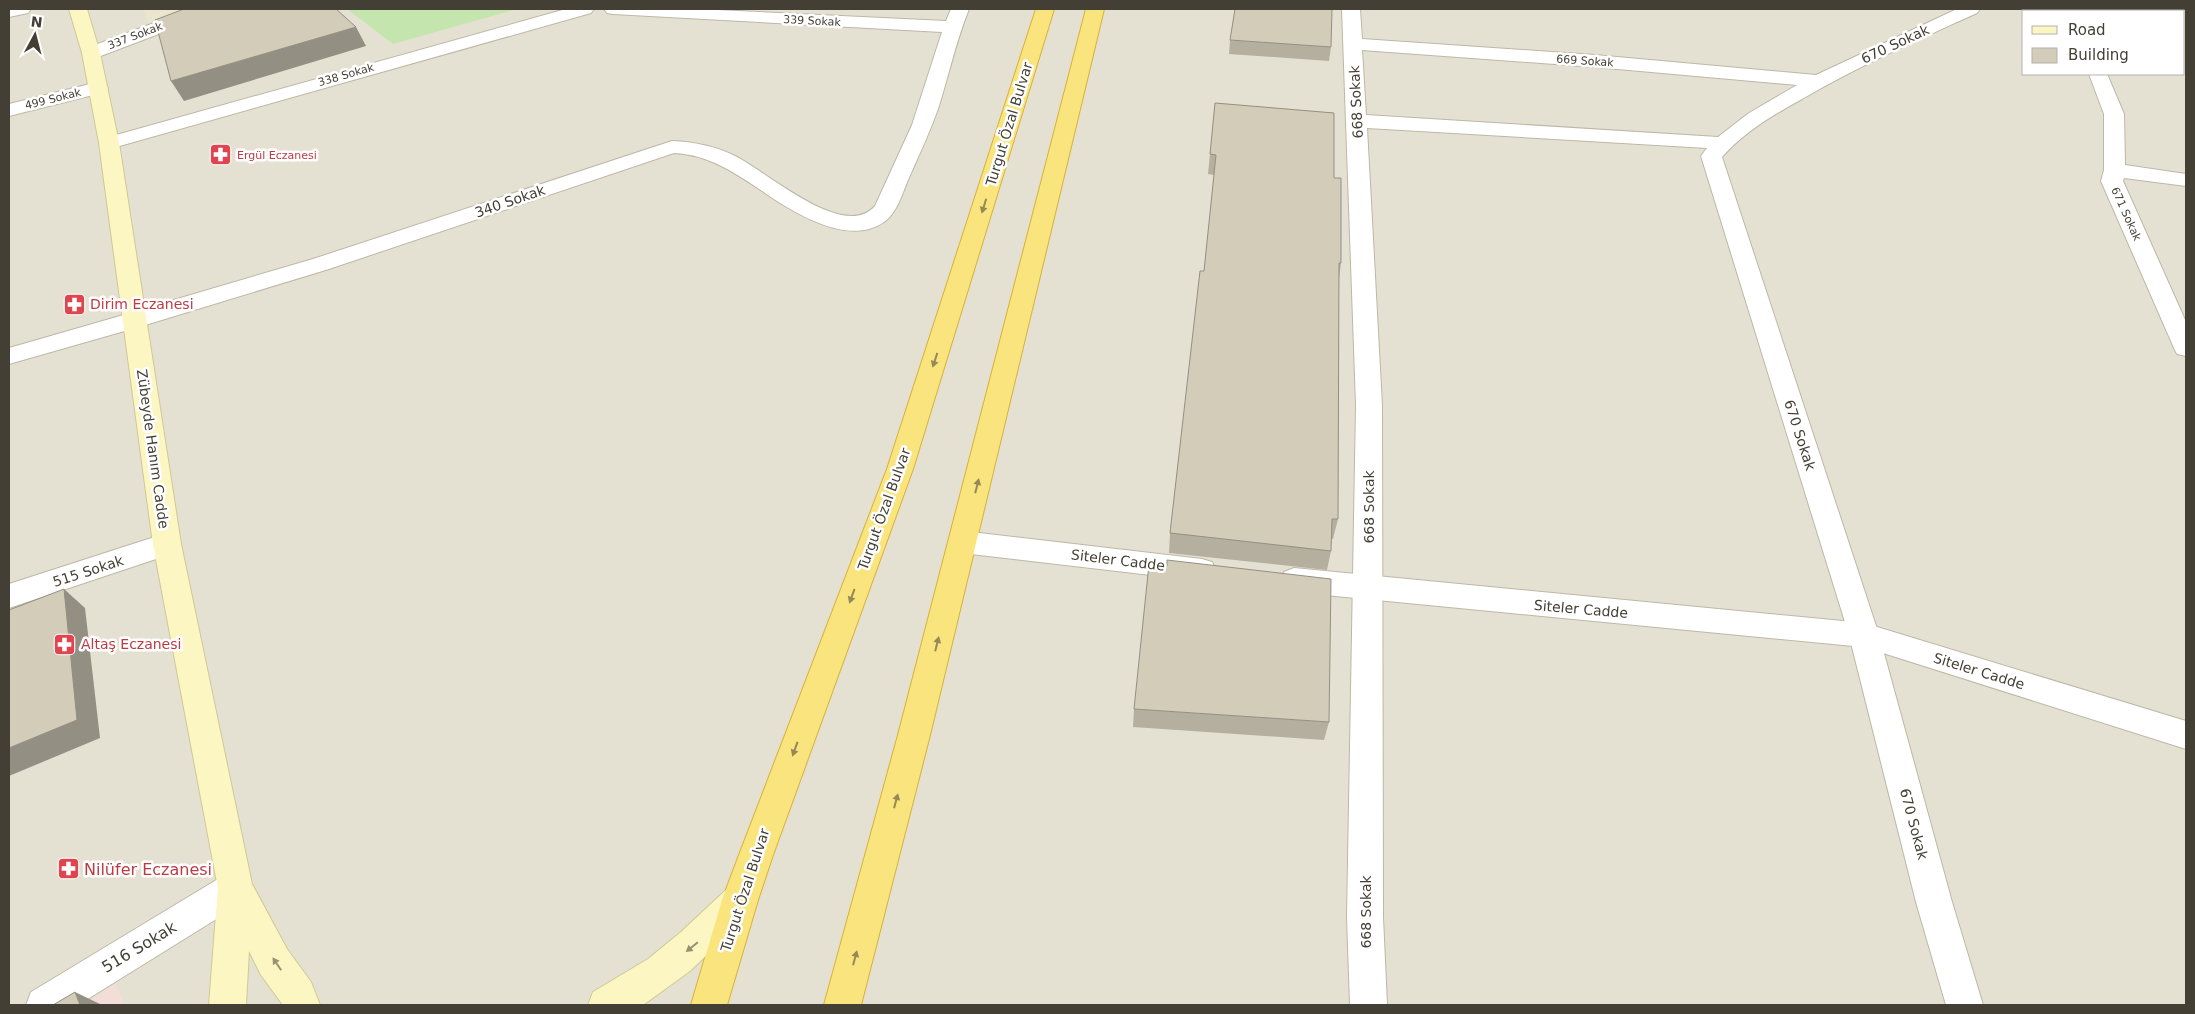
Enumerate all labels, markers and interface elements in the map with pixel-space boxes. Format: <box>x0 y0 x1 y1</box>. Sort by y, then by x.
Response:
north arrow <box>10 10 60 60</box>
legend <box>2022 10 2185 75</box>
text: N <box>30 13 43 31</box>
street label: 339 Sokak <box>783 13 842 29</box>
street label: 337 Sokak <box>106 19 165 52</box>
street label: 670 Sokak <box>1858 21 1932 67</box>
text: Road <box>2068 21 2106 39</box>
text: Building <box>2068 46 2129 64</box>
street label: 669 Sokak <box>1556 53 1615 70</box>
street label: Turgut Özal Bulvar <box>981 60 1036 189</box>
street label: 338 Sokak <box>317 61 376 89</box>
street label: 668 Sokak <box>1346 64 1366 139</box>
street label: 499 Sokak <box>24 86 83 112</box>
pharmacy icon: Ergül Eczanesi <box>209 143 233 167</box>
place label: Ergül Eczanesi <box>237 149 317 162</box>
street label: 340 Sokak <box>473 181 548 220</box>
street label: 671 Sokak <box>2108 185 2144 243</box>
one-way arrow <box>980 198 987 213</box>
pharmacy icon: Dirim Eczanesi <box>62 292 86 316</box>
place label: Dirim Eczanesi <box>90 296 194 312</box>
one-way arrow <box>930 353 938 368</box>
street label: Zübeyde Hanım Cadde <box>134 368 172 530</box>
street label: 670 Sokak <box>1781 398 1819 473</box>
street label: Turgut Özal Bulvar <box>853 445 914 573</box>
street label: 668 Sokak <box>1361 470 1377 544</box>
one-way arrow <box>973 479 981 494</box>
street label: Siteler Cadde <box>1070 546 1166 574</box>
street label: 515 Sokak <box>51 552 126 590</box>
one-way arrow <box>848 589 855 604</box>
street label: Siteler Cadde <box>1533 597 1629 621</box>
pharmacy icon: Altaş Eczanesi <box>53 632 77 656</box>
place label: Altaş Eczanesi <box>81 636 181 652</box>
one-way arrow <box>933 636 941 651</box>
street label: Siteler Cadde <box>1932 650 2026 692</box>
one-way arrow <box>791 741 799 756</box>
street label: 670 Sokak <box>1897 787 1931 862</box>
one-way arrow <box>893 794 901 809</box>
street label: Turgut Özal Bulvar <box>716 826 773 955</box>
pharmacy icon: Nilüfer Eczanesi <box>56 857 80 881</box>
place label: Nilüfer Eczanesi <box>84 860 212 879</box>
street label: 668 Sokak <box>1358 875 1374 949</box>
street label: 516 Sokak <box>98 917 180 977</box>
one-way arrow <box>686 941 699 952</box>
one-way arrow <box>851 951 859 966</box>
one-way arrow <box>272 957 281 971</box>

